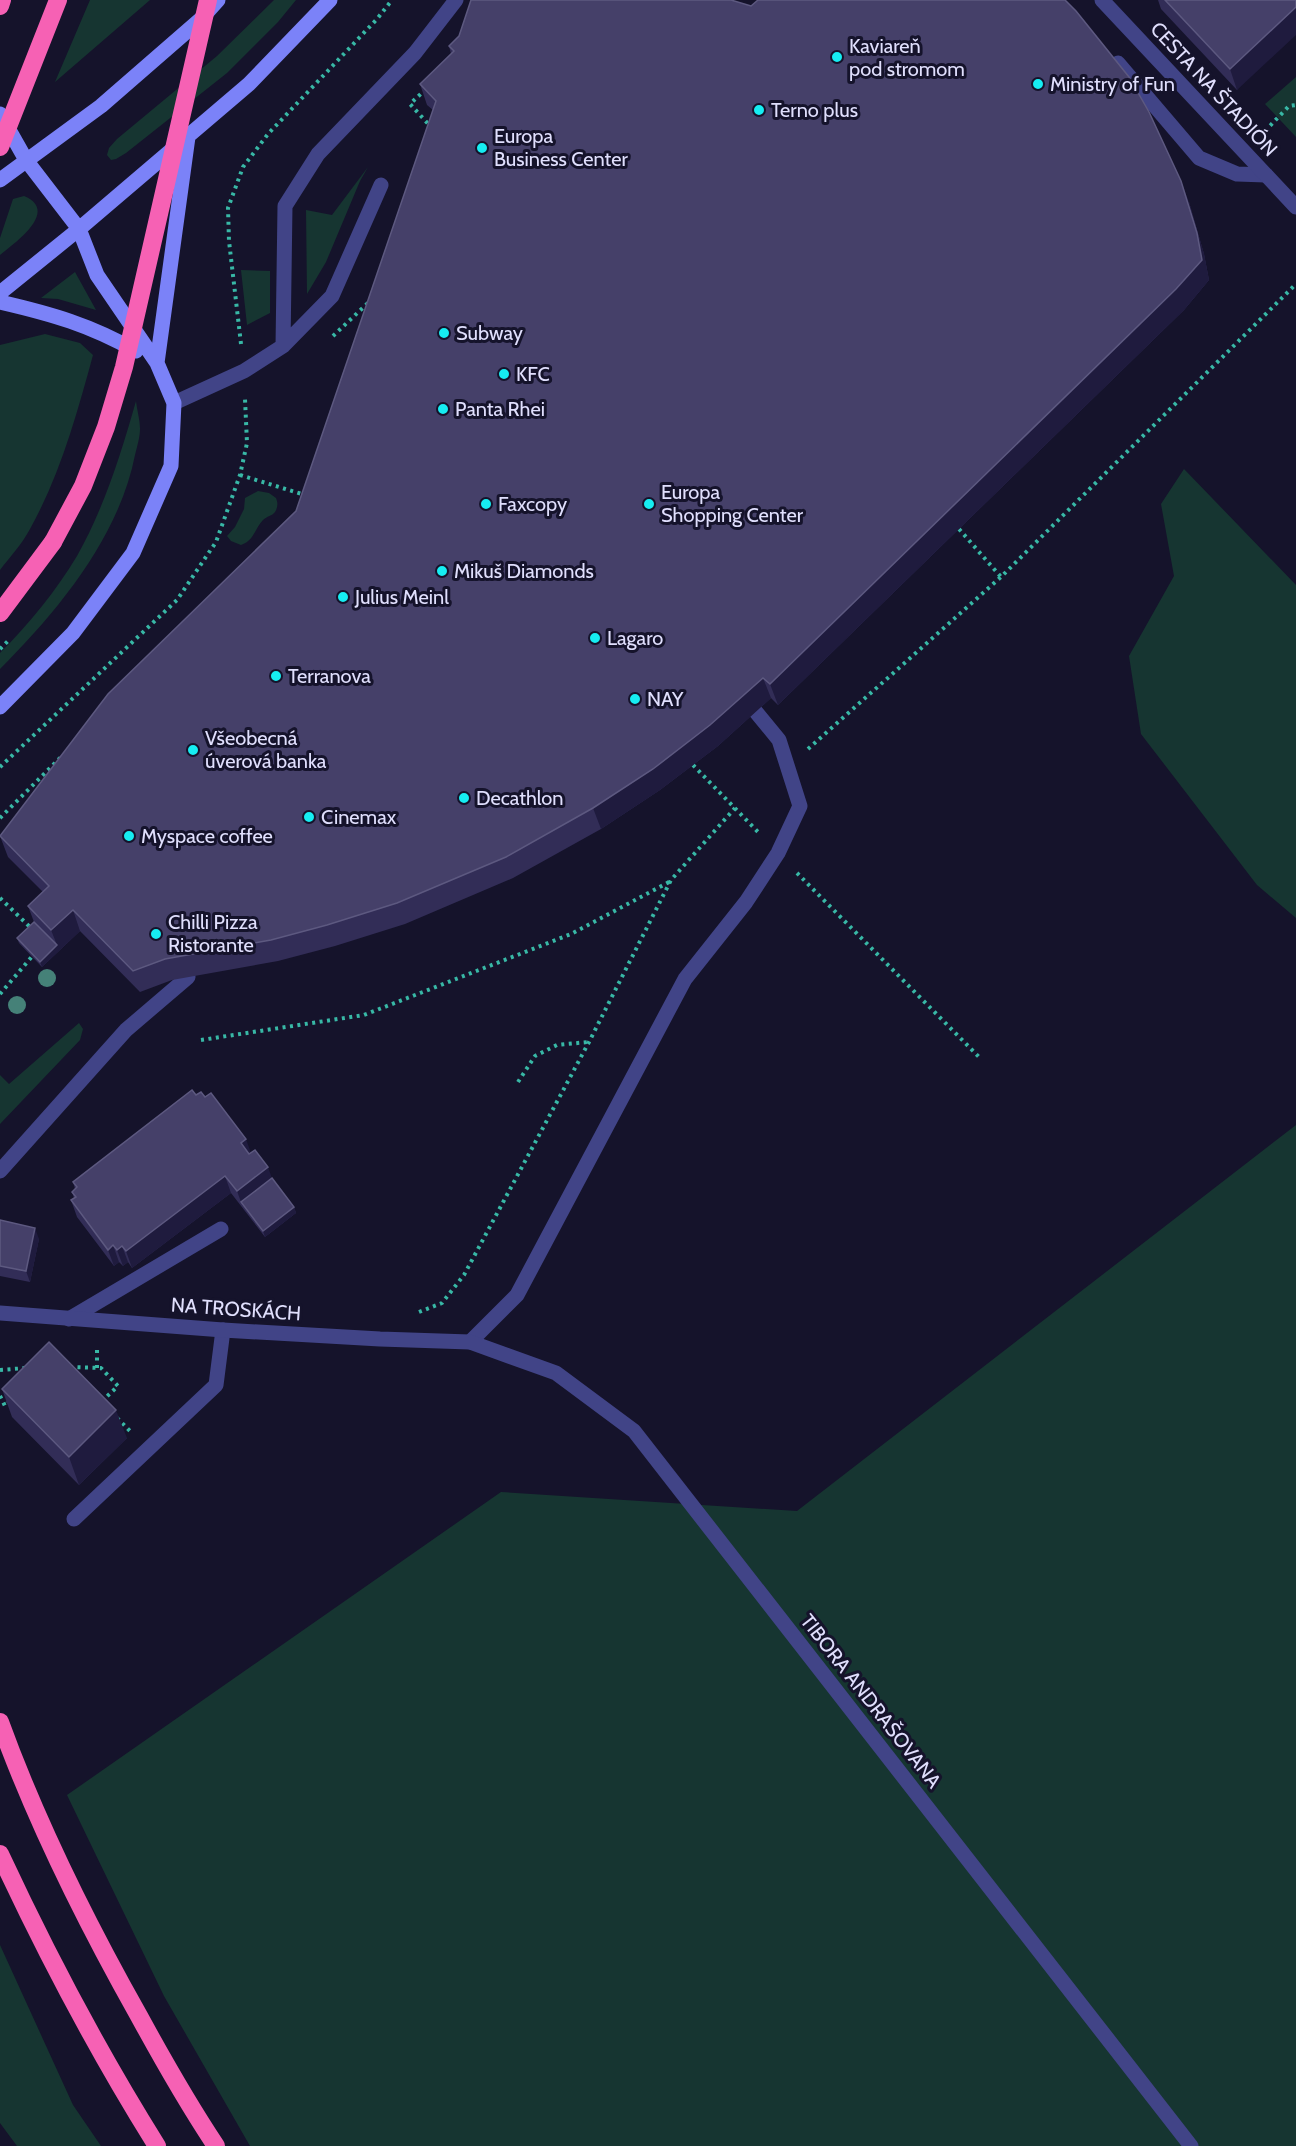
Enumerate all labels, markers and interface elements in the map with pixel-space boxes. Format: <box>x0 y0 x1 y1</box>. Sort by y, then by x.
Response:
street label: CESTA NA ŠTADIÓN <box>1146 17 1282 161</box>
place label: Kaviareň pod stromom <box>849 34 965 81</box>
marker: Kaviareň pod stromom <box>830 50 844 64</box>
place label: Ministry of Fun <box>1050 72 1175 96</box>
marker: Ministry of Fun <box>1031 77 1045 91</box>
place label: Terno plus <box>771 98 858 122</box>
marker: Terno plus <box>752 103 766 117</box>
place label: Europa Business Center <box>494 124 629 171</box>
marker: Europa Business Center <box>475 141 489 155</box>
place label: Subway <box>456 321 523 345</box>
marker: Subway <box>437 326 451 340</box>
place label: KFC <box>516 362 550 386</box>
marker: KFC <box>497 367 511 381</box>
place label: Panta Rhei <box>455 397 545 421</box>
marker: Panta Rhei <box>436 402 450 416</box>
place label: Europa Shopping Center <box>661 480 804 527</box>
place label: Faxcopy <box>498 492 567 516</box>
marker: Faxcopy <box>479 497 493 511</box>
marker: Europa Shopping Center <box>642 497 656 511</box>
place label: Mikuš Diamonds <box>454 559 594 583</box>
marker: Mikuš Diamonds <box>435 564 449 578</box>
place label: Julius Meinl <box>354 585 449 609</box>
marker: Julius Meinl <box>336 590 350 604</box>
place label: Lagaro <box>607 626 663 650</box>
marker: Lagaro <box>588 631 602 645</box>
place label: Terranova <box>288 664 371 688</box>
marker: Terranova <box>269 669 283 683</box>
place label: NAY <box>647 687 684 711</box>
marker: NAY <box>628 692 642 706</box>
place label: Všeobecná úverová banka <box>205 726 327 773</box>
marker: Všeobecná úverová banka <box>186 743 200 757</box>
place label: Decathlon <box>476 786 564 810</box>
marker: Decathlon <box>457 791 471 805</box>
place label: Cinemax <box>321 805 397 829</box>
marker: Cinemax <box>302 810 316 824</box>
place label: Myspace coffee <box>141 824 273 848</box>
marker: Myspace coffee <box>122 829 136 843</box>
place label: Chilli Pizza Ristorante <box>168 910 258 957</box>
marker: Chilli Pizza Ristorante <box>149 927 163 941</box>
street label: NA TROSKÁCH <box>170 1292 302 1326</box>
street label: TIBORA ANDRAŠOVANA <box>796 1609 947 1793</box>

